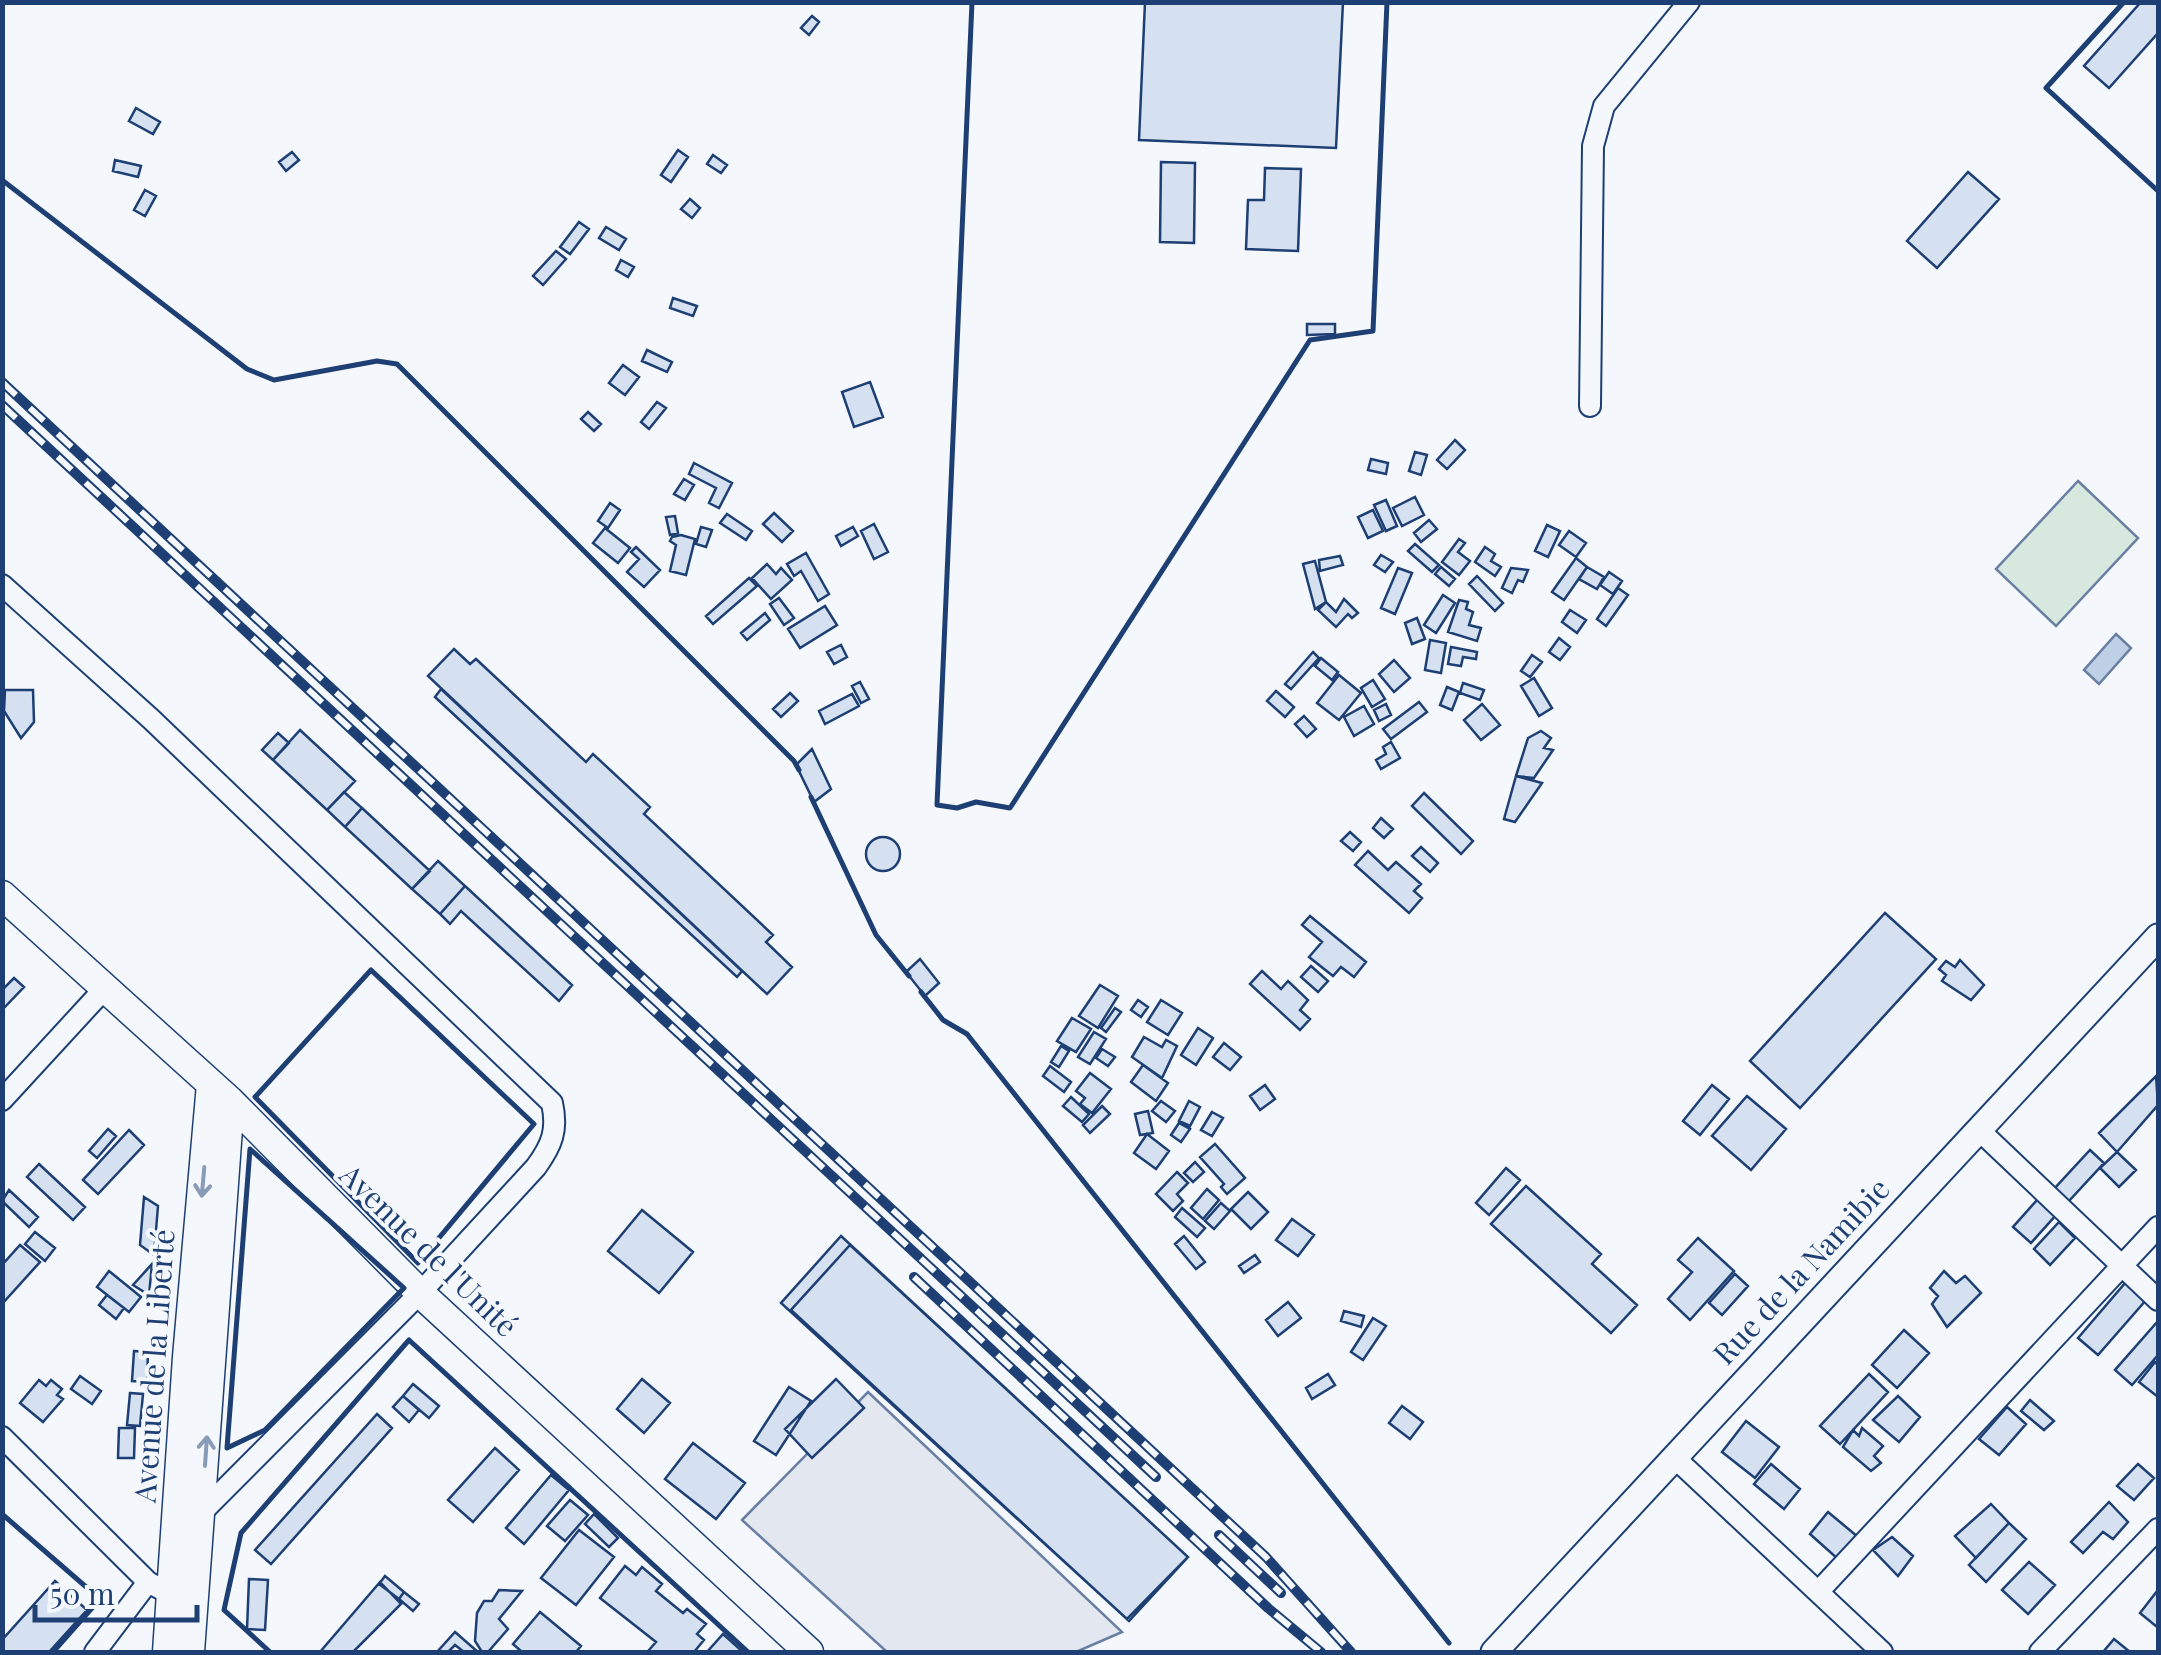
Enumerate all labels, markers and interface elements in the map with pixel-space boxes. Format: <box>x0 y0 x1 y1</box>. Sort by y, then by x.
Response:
street label: Avenue de l'Unité <box>331 1154 527 1345</box>
one-way arrow <box>193 1165 212 1197</box>
street label: Rue de la Namibie <box>1704 1169 1897 1372</box>
street label: Avenue de la Liberté <box>123 1228 183 1505</box>
one-way arrow <box>197 1435 216 1467</box>
scale bar <box>35 1560 198 1622</box>
text: 50 m <box>50 1573 115 1613</box>

